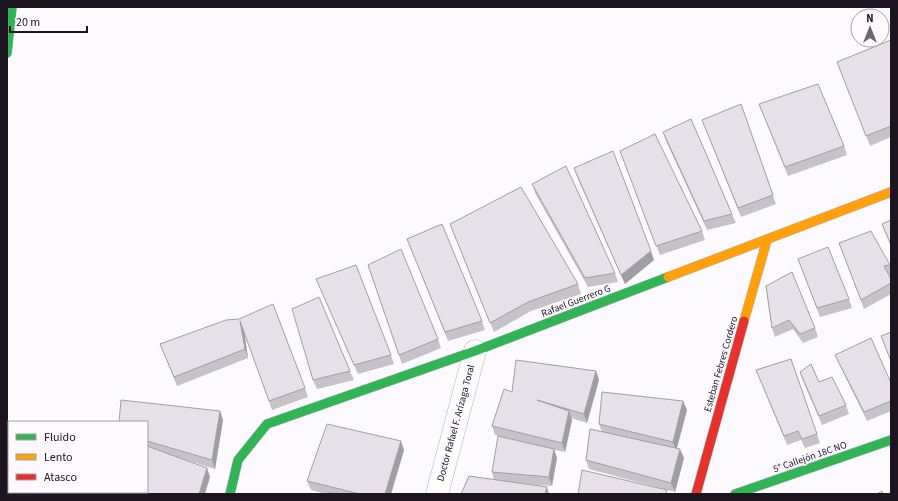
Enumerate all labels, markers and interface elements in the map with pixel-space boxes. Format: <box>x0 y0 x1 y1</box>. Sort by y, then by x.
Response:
scale bar <box>10 8 87 34</box>
north arrow <box>850 8 890 48</box>
text: N <box>866 11 874 26</box>
text: 20 m <box>16 14 40 31</box>
street label: Rafael Guerrero G <box>539 281 613 321</box>
street label: Esteban Febres Cordero <box>701 314 741 414</box>
street label: Doctor Rafael F. Arízaga Toral <box>434 363 478 483</box>
legend <box>8 421 148 493</box>
text: Fluido <box>44 429 76 446</box>
street label: 5° Callejón 18C NO <box>771 438 849 476</box>
text: Lento <box>44 449 73 466</box>
text: Atasco <box>44 469 77 486</box>

